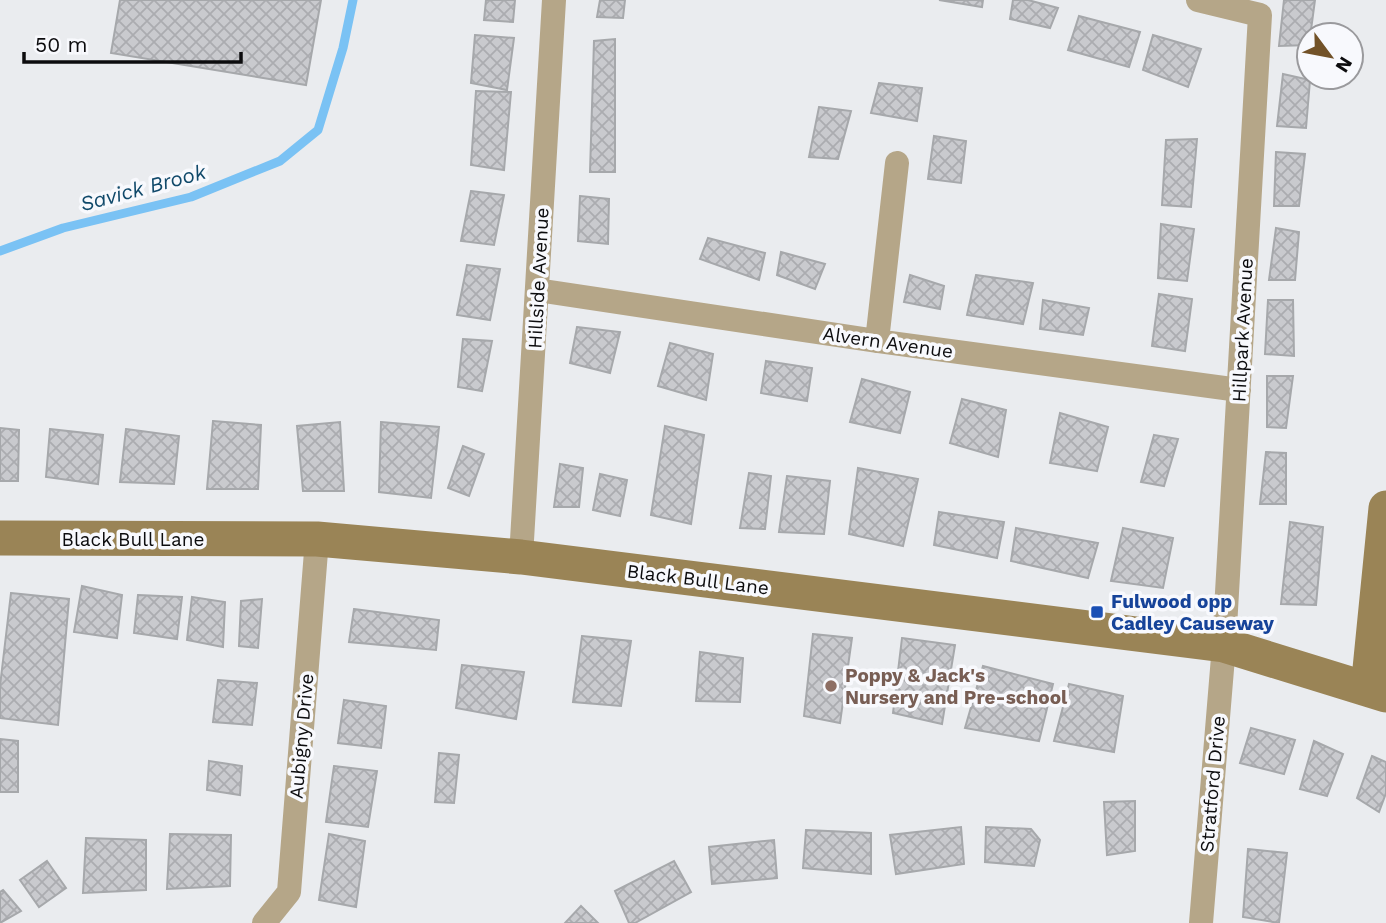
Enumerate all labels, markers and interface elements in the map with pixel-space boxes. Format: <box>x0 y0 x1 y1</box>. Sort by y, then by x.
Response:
scale bar <box>24 21 242 65</box>
north arrow <box>1295 21 1365 91</box>
text: 50 m <box>35 32 87 57</box>
text: N <box>1331 53 1357 77</box>
water label: Savick Brook <box>77 159 209 216</box>
street label: Hillside Avenue <box>523 207 554 349</box>
street label: Hillpark Avenue <box>1227 257 1258 403</box>
street label: Alvern Avenue <box>821 322 955 363</box>
street label: Black Bull Lane <box>62 528 204 551</box>
street label: Black Bull Lane <box>626 559 770 600</box>
place label: Fulwood opp Cadley Causeway <box>1111 590 1274 635</box>
marker: Fulwood opp Cadley Causeway <box>1089 604 1105 620</box>
place label: Poppy & Jack's Nursery and Pre-school <box>845 664 1068 709</box>
street label: Aubigny Drive <box>285 672 318 800</box>
marker: Poppy & Jack's Nursery and Pre-school <box>823 678 839 694</box>
street label: Stratford Drive <box>1195 715 1230 853</box>

